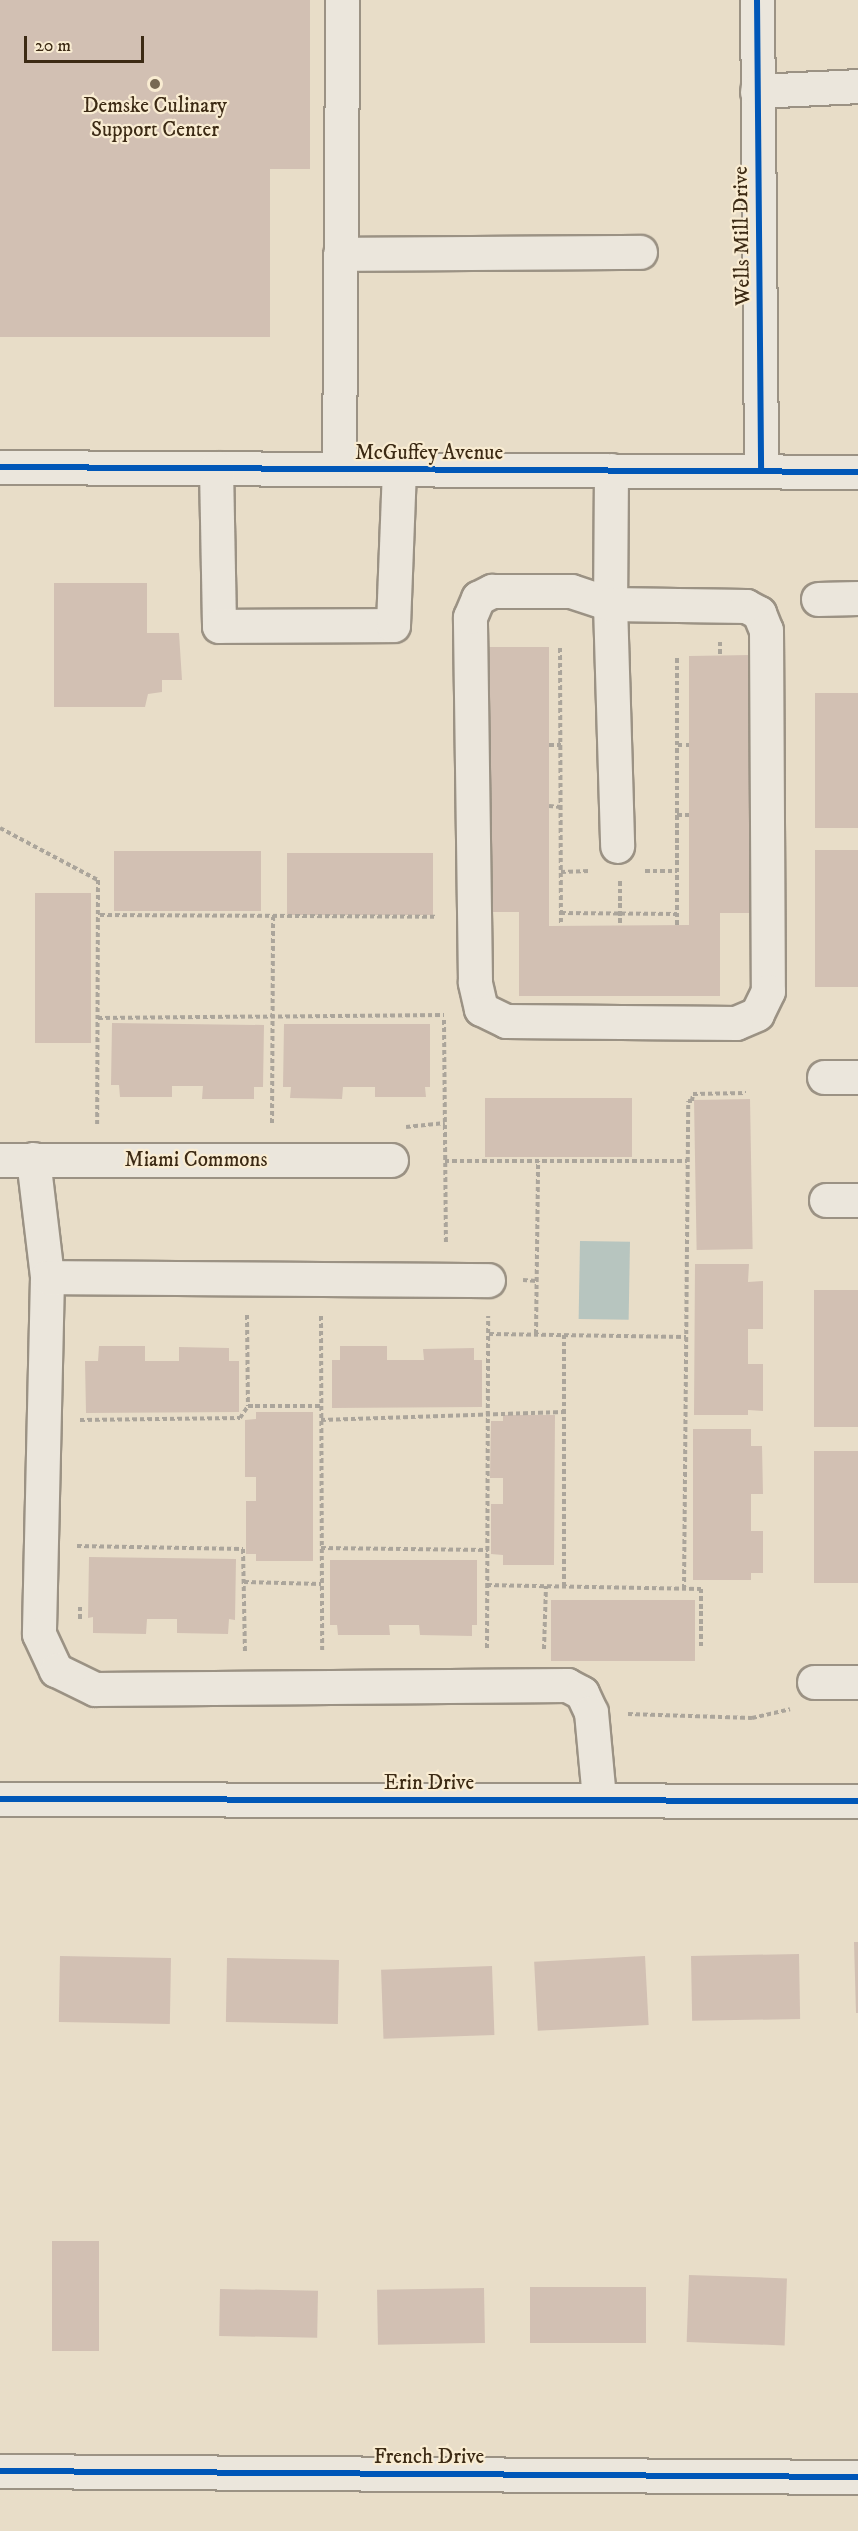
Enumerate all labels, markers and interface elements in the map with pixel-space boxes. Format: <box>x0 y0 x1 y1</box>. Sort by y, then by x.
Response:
scale bar <box>27 24 147 62</box>
text: 20 m <box>35 35 71 57</box>
marker: Demske Culinary Support Center <box>148 77 162 91</box>
place label: Demske Culinary Support Center <box>83 93 227 143</box>
street label: Wells Mill Drive <box>728 166 756 306</box>
street label: McGuffey Avenue <box>355 440 503 466</box>
street label: Miami Commons <box>124 1147 268 1173</box>
street label: Erin Drive <box>384 1770 474 1796</box>
street label: French Drive <box>374 2444 484 2470</box>

